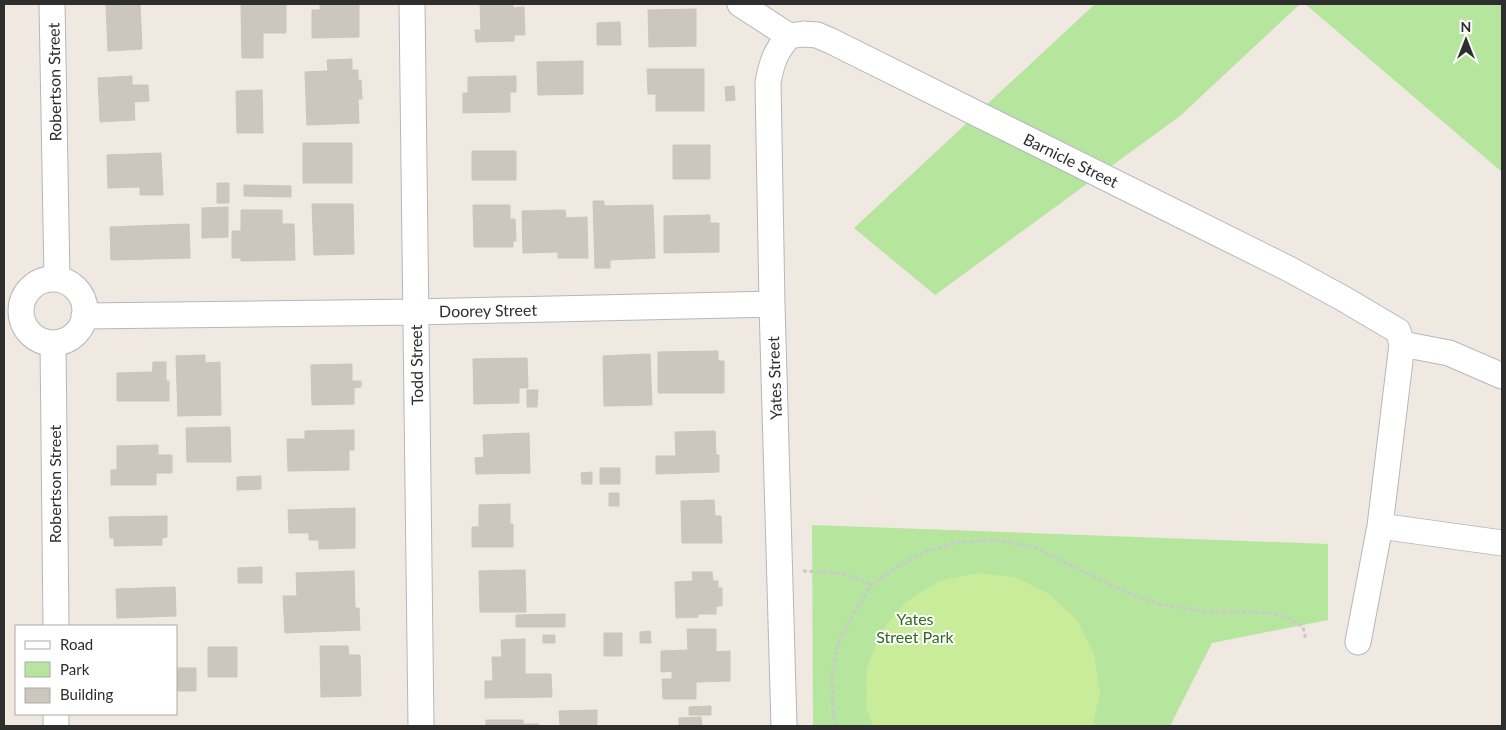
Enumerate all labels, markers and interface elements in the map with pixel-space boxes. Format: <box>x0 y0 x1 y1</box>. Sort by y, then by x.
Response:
north arrow <box>1441 15 1491 65</box>
text: N <box>1461 18 1471 35</box>
street label: Robertson Street <box>43 22 65 142</box>
street label: Barnicle Street <box>1021 129 1122 191</box>
street label: Doorey Street <box>439 300 537 320</box>
street label: Todd Street <box>406 324 426 406</box>
street label: Yates Street <box>763 336 785 420</box>
street label: Robertson Street <box>45 424 64 543</box>
park label: Yates Street Park <box>876 609 955 646</box>
legend <box>15 625 178 715</box>
text: Road <box>60 635 93 653</box>
text: Park <box>60 660 90 678</box>
text: Building <box>60 685 113 703</box>

